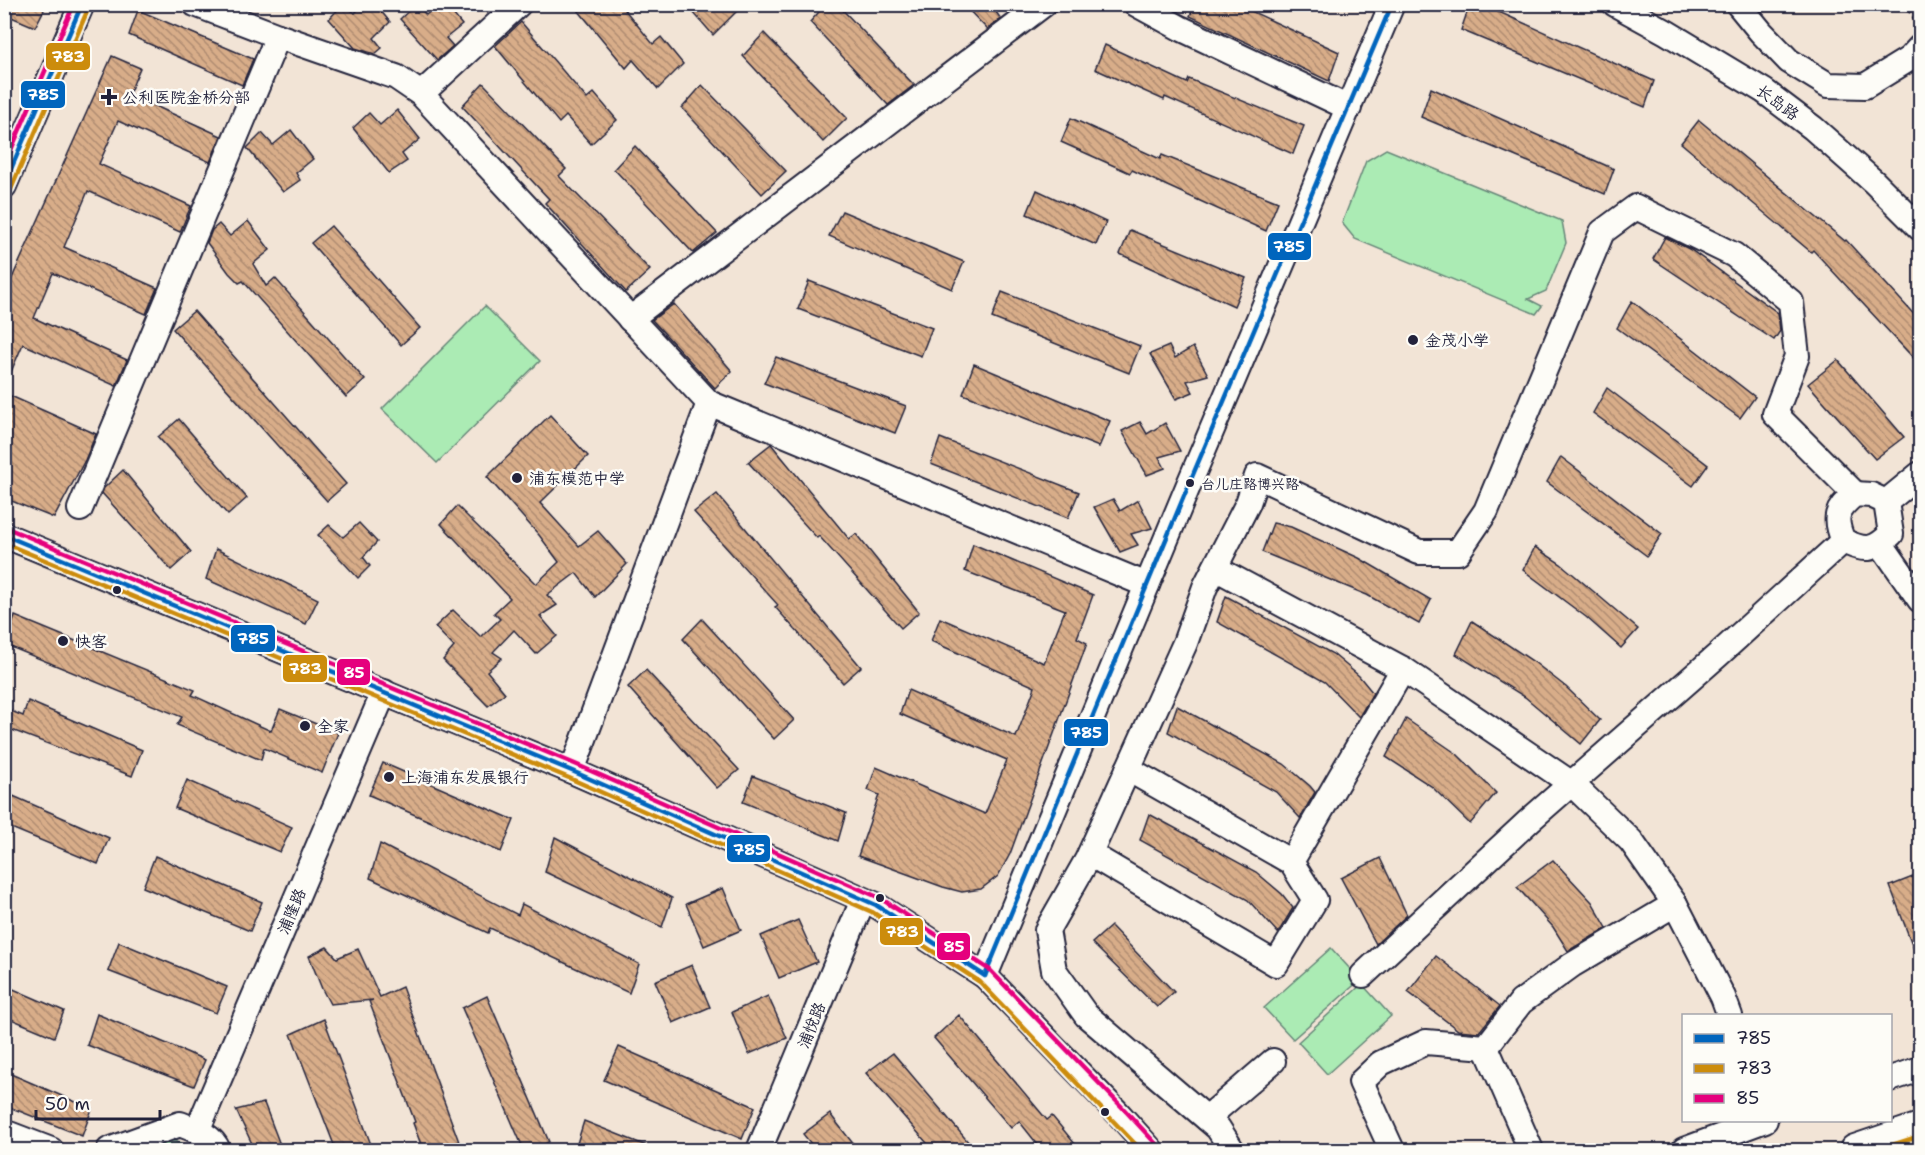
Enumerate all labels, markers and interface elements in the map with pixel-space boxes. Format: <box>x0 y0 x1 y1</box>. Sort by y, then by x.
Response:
line badge: 783 <box>45 42 91 71</box>
text: 783 <box>51 46 85 67</box>
line badge: 785 <box>20 80 66 109</box>
street label: 长岛路 <box>1752 80 1803 125</box>
text: 785 <box>27 84 59 105</box>
place label: 公利医院金桥分部 <box>122 87 250 108</box>
marker: 公利医院金桥分部 <box>100 88 118 106</box>
line badge: 785 <box>1267 232 1312 261</box>
text: 785 <box>1273 236 1305 257</box>
place label: 金茂小学 <box>1425 330 1489 351</box>
marker: 金茂小学 <box>1406 333 1420 347</box>
place label: 浦东模范中学 <box>529 468 625 489</box>
marker: 浦东模范中学 <box>510 471 524 485</box>
place label: 台儿庄路博兴路 <box>1201 475 1299 493</box>
marker: 台儿庄路博兴路 <box>1184 477 1196 489</box>
unlabelled marker <box>111 584 123 596</box>
line badge: 785 <box>230 624 276 653</box>
text: 785 <box>237 628 269 649</box>
place label: 快客 <box>75 631 107 652</box>
marker: 快客 <box>56 634 70 648</box>
line badge: 783 <box>282 654 328 683</box>
text: 783 <box>288 658 322 679</box>
line badge: 85 <box>336 658 371 686</box>
text: 85 <box>343 662 365 683</box>
place label: 全家 <box>317 716 349 737</box>
line badge: 785 <box>1063 718 1109 747</box>
marker: 全家 <box>298 719 312 733</box>
text: 785 <box>1070 722 1102 743</box>
place label: 上海浦东发展银行 <box>401 767 529 788</box>
marker: 上海浦东发展银行 <box>382 770 396 784</box>
line badge: 785 <box>726 834 771 863</box>
text: 785 <box>733 839 765 860</box>
street label: 浦隆路 <box>272 885 311 937</box>
unlabelled marker <box>874 892 886 904</box>
line badge: 783 <box>879 917 924 946</box>
text: 783 <box>885 921 919 942</box>
line badge: 85 <box>936 932 971 961</box>
text: 85 <box>943 936 965 957</box>
street label: 浦悦路 <box>793 999 830 1051</box>
legend <box>1682 1014 1892 1122</box>
text: 785 <box>1736 1026 1771 1050</box>
text: 783 <box>1736 1056 1772 1080</box>
scale bar <box>36 1083 160 1121</box>
text: 85 <box>1736 1086 1759 1110</box>
text: 50 m <box>45 1092 90 1116</box>
unlabelled marker <box>1099 1106 1111 1118</box>

